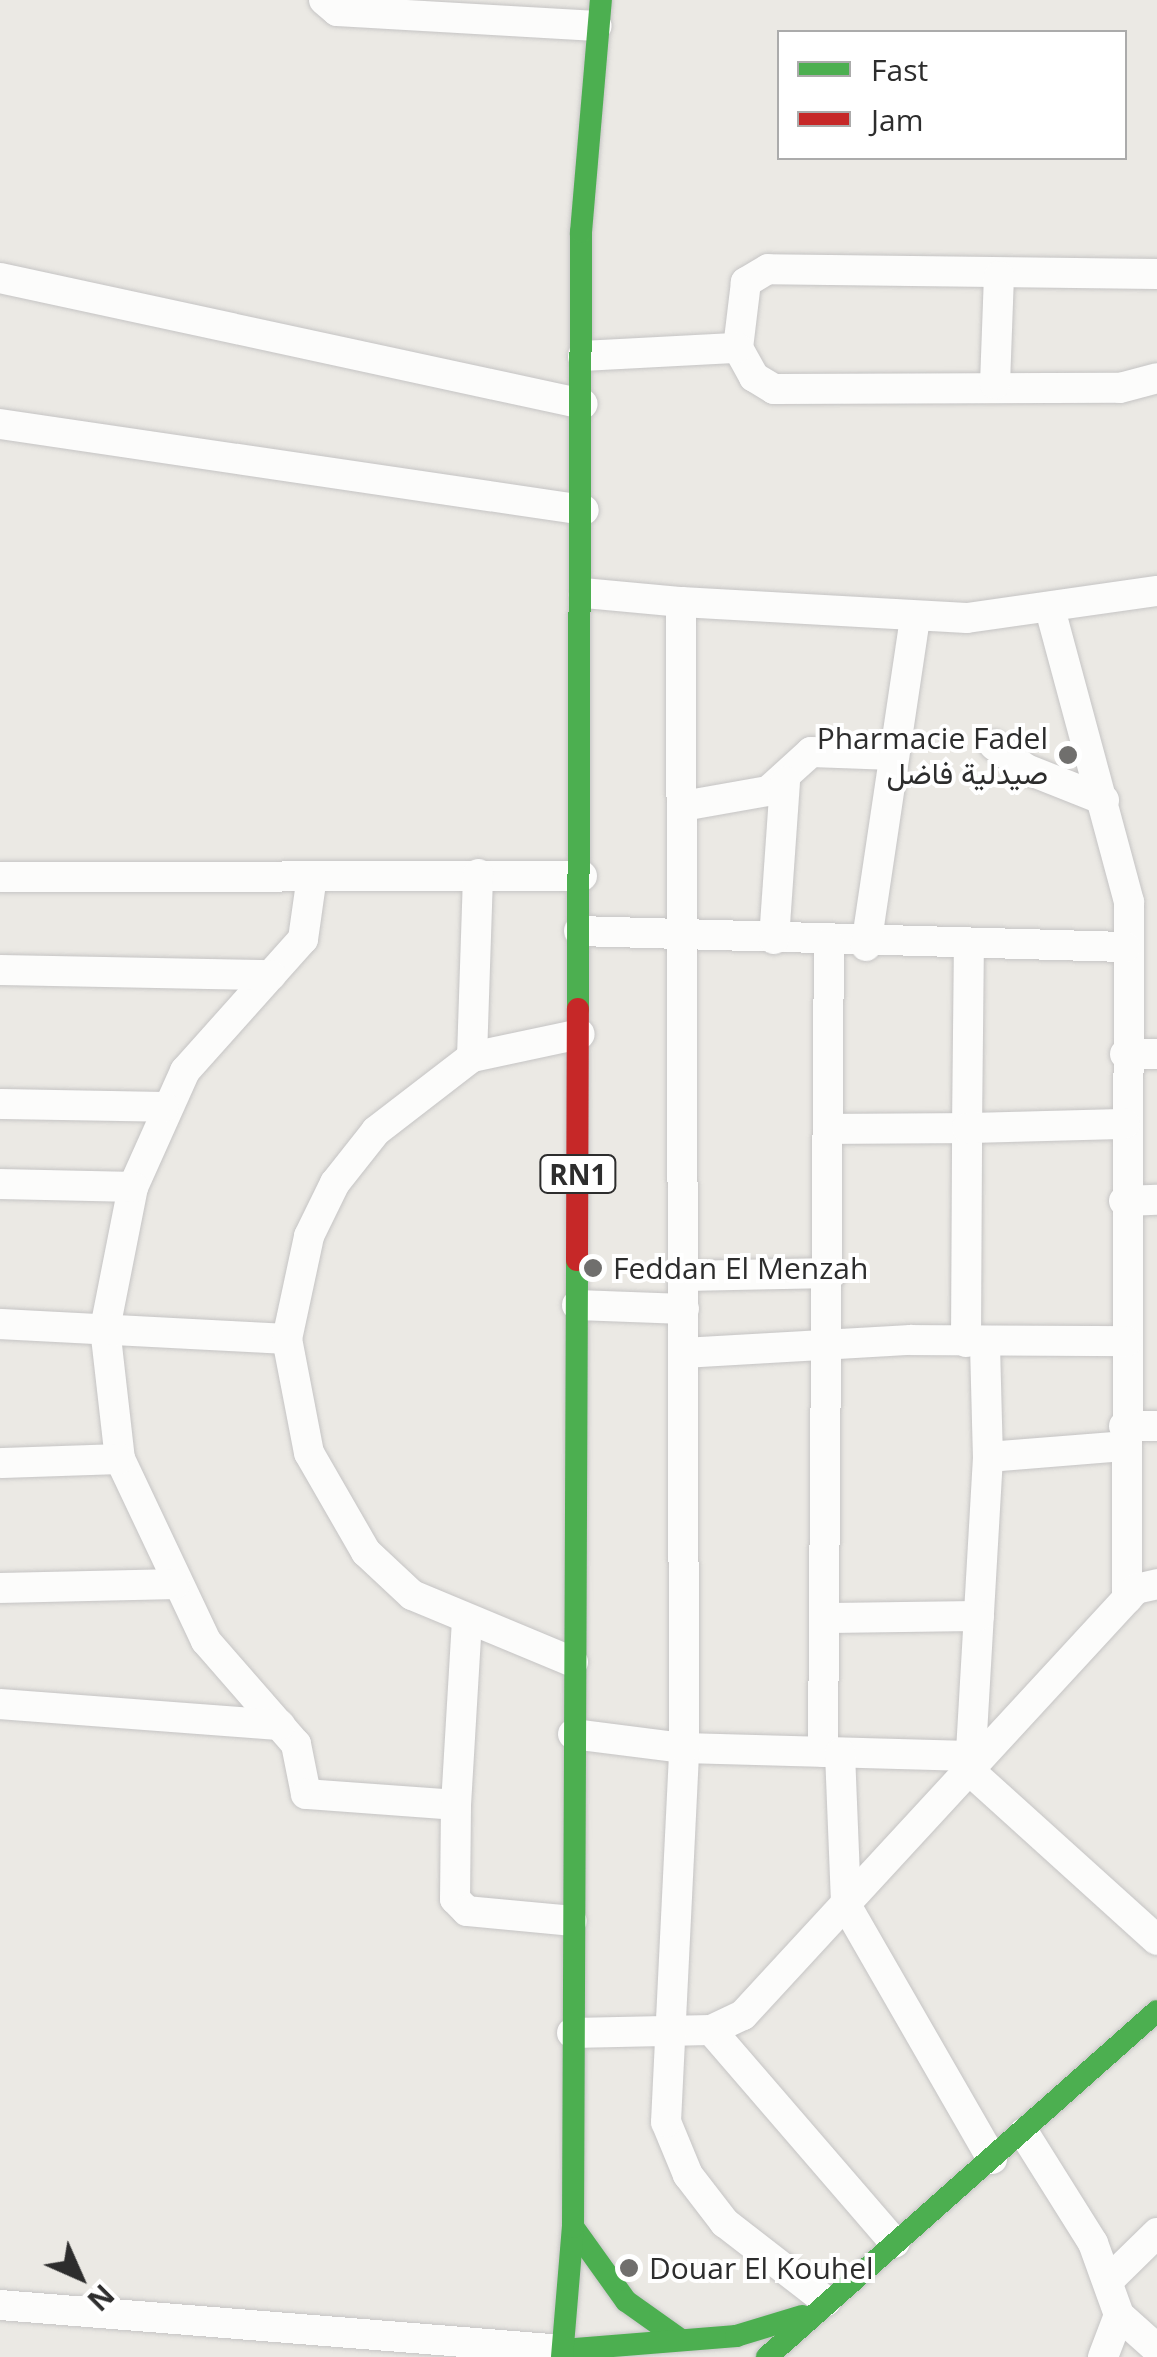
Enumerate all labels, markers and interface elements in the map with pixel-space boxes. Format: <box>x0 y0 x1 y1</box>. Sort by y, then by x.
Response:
legend <box>777 30 1127 160</box>
text: Fast <box>871 49 928 90</box>
text: Jam <box>871 99 924 140</box>
place label: Pharmacie Fadel صيدلية فاضل <box>817 720 1048 790</box>
marker: Pharmacie Fadel صيدلية فاضل <box>1057 744 1079 766</box>
road number: RN1 <box>538 1151 618 1197</box>
place label: Feddan El Menzah <box>613 1250 868 1286</box>
marker: Feddan El Menzah <box>582 1257 604 1279</box>
north arrow <box>30 2227 130 2327</box>
place label: Douar El Kouhel <box>649 2250 874 2286</box>
marker: Douar El Kouhel <box>618 2257 640 2279</box>
text: N <box>80 2277 123 2320</box>

